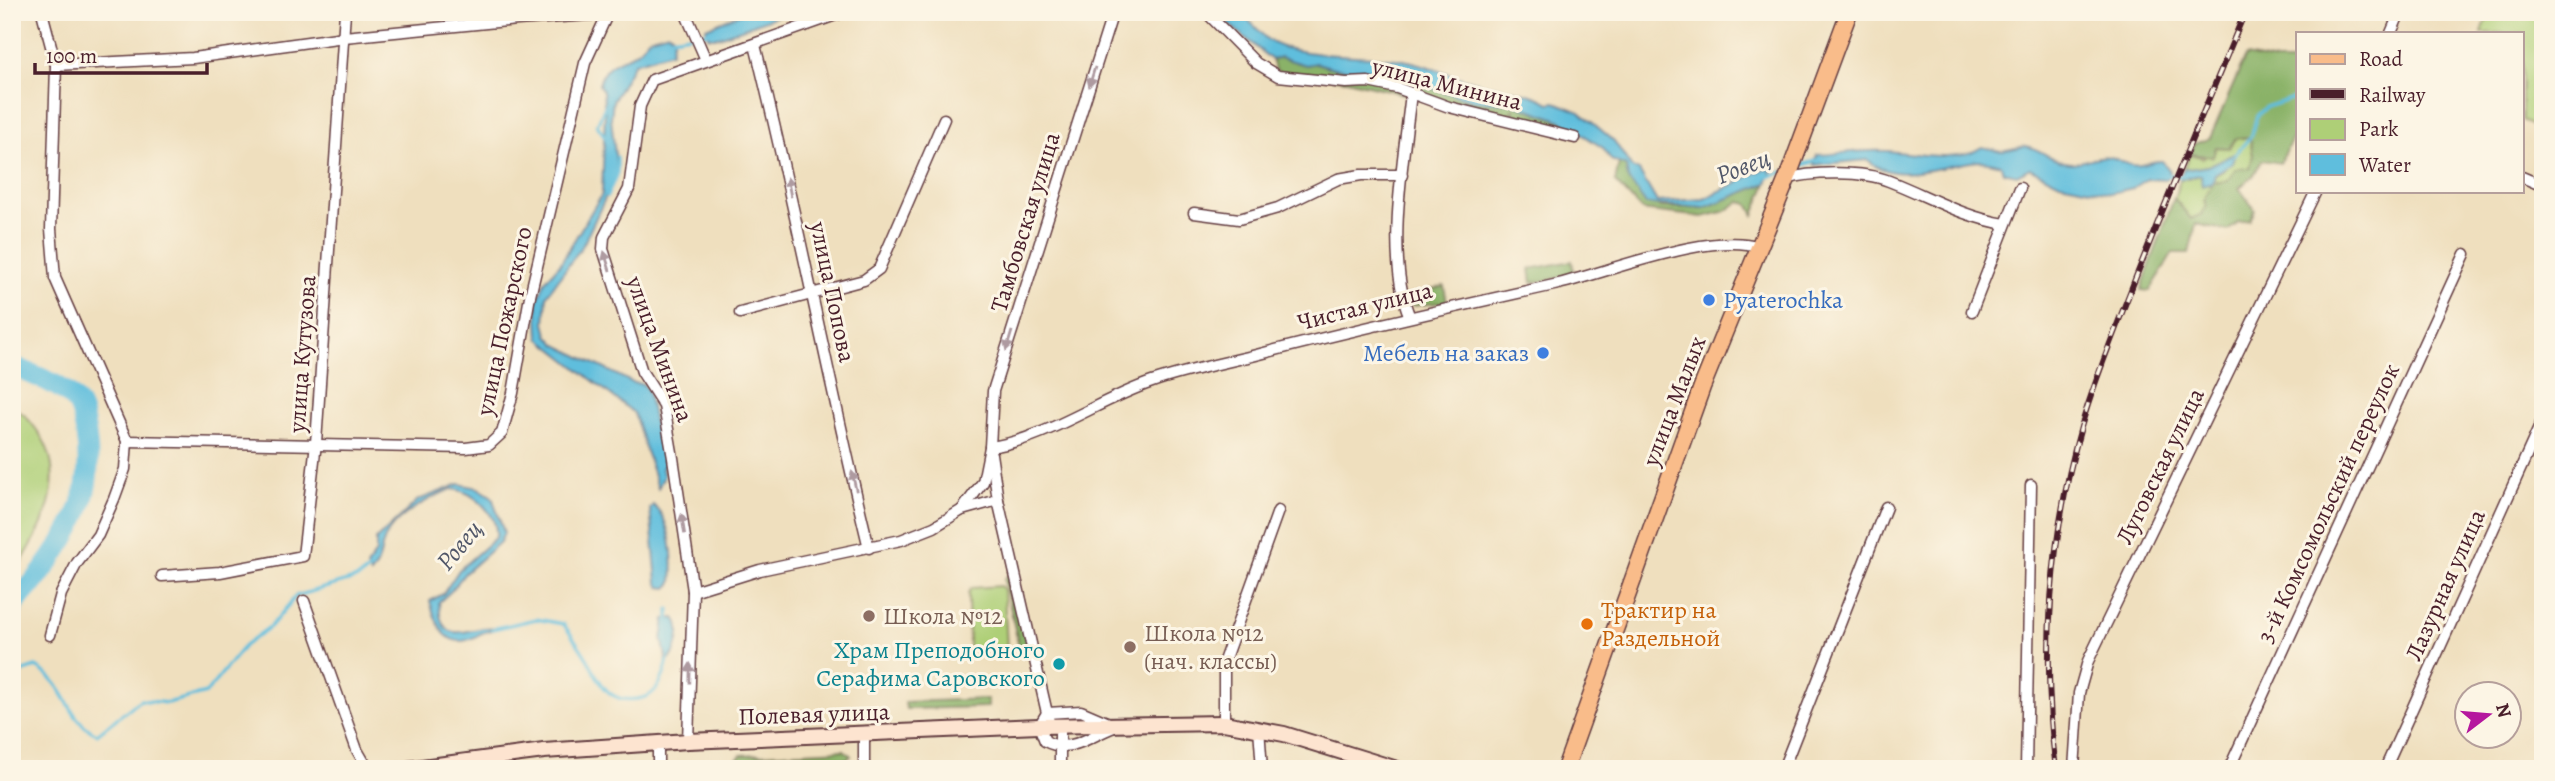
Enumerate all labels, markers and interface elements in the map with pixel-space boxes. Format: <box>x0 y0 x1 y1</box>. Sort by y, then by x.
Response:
scale bar <box>35 32 206 76</box>
legend <box>2296 32 2524 192</box>
text: 100 m <box>46 42 97 70</box>
text: Road <box>2359 45 2403 73</box>
street label: улица Минина <box>1368 50 1525 118</box>
one-way arrow <box>1087 67 1097 88</box>
text: Railway <box>2359 81 2426 109</box>
text: Park <box>2359 115 2399 143</box>
street label: Тамбовская улица <box>982 128 1068 316</box>
water label: Ровец <box>1711 140 1776 193</box>
text: Water <box>2358 151 2411 179</box>
one-way arrow <box>784 176 795 198</box>
street label: улица Попова <box>802 218 864 365</box>
street label: улица Пожарского <box>468 224 540 419</box>
one-way arrow <box>601 250 612 271</box>
street label: улица Минина <box>618 271 701 426</box>
street label: улица Кутузова <box>280 274 323 435</box>
street label: Чистая улица <box>1294 274 1436 338</box>
place label: Pyaterochka <box>1723 284 1844 316</box>
marker: Pyaterochka <box>1701 292 1717 308</box>
one-way arrow <box>1004 331 1014 352</box>
street label: улица Малых <box>1634 331 1714 472</box>
place label: Мебель на заказ <box>1363 337 1529 369</box>
marker: Мебель на заказ <box>1535 345 1551 361</box>
street label: 3-й Комсомольский переулок <box>2249 358 2407 648</box>
street label: Луговская улица <box>2108 382 2212 550</box>
one-way arrow <box>848 470 859 492</box>
street label: Лазурная улица <box>2397 504 2493 666</box>
water label: Ровец <box>428 513 491 578</box>
one-way arrow <box>677 513 688 535</box>
place label: Трактир на Раздельной <box>1601 594 1720 654</box>
place label: Школа №12 <box>883 600 1003 632</box>
marker: Школа №12 <box>861 608 877 624</box>
marker: Трактир на Раздельной <box>1579 616 1595 632</box>
place label: Школа №12 (нач. классы) <box>1144 617 1277 677</box>
place label: Храм Преподобного Серафима Саровского <box>816 634 1045 694</box>
marker: Школа №12 (нач. классы) <box>1122 639 1138 655</box>
marker: Храм Преподобного Серафима Саровского <box>1051 656 1067 672</box>
one-way arrow <box>684 661 696 683</box>
north arrow <box>2454 680 2524 750</box>
street label: Полевая улица <box>738 695 890 733</box>
text: N <box>2489 700 2518 721</box>

